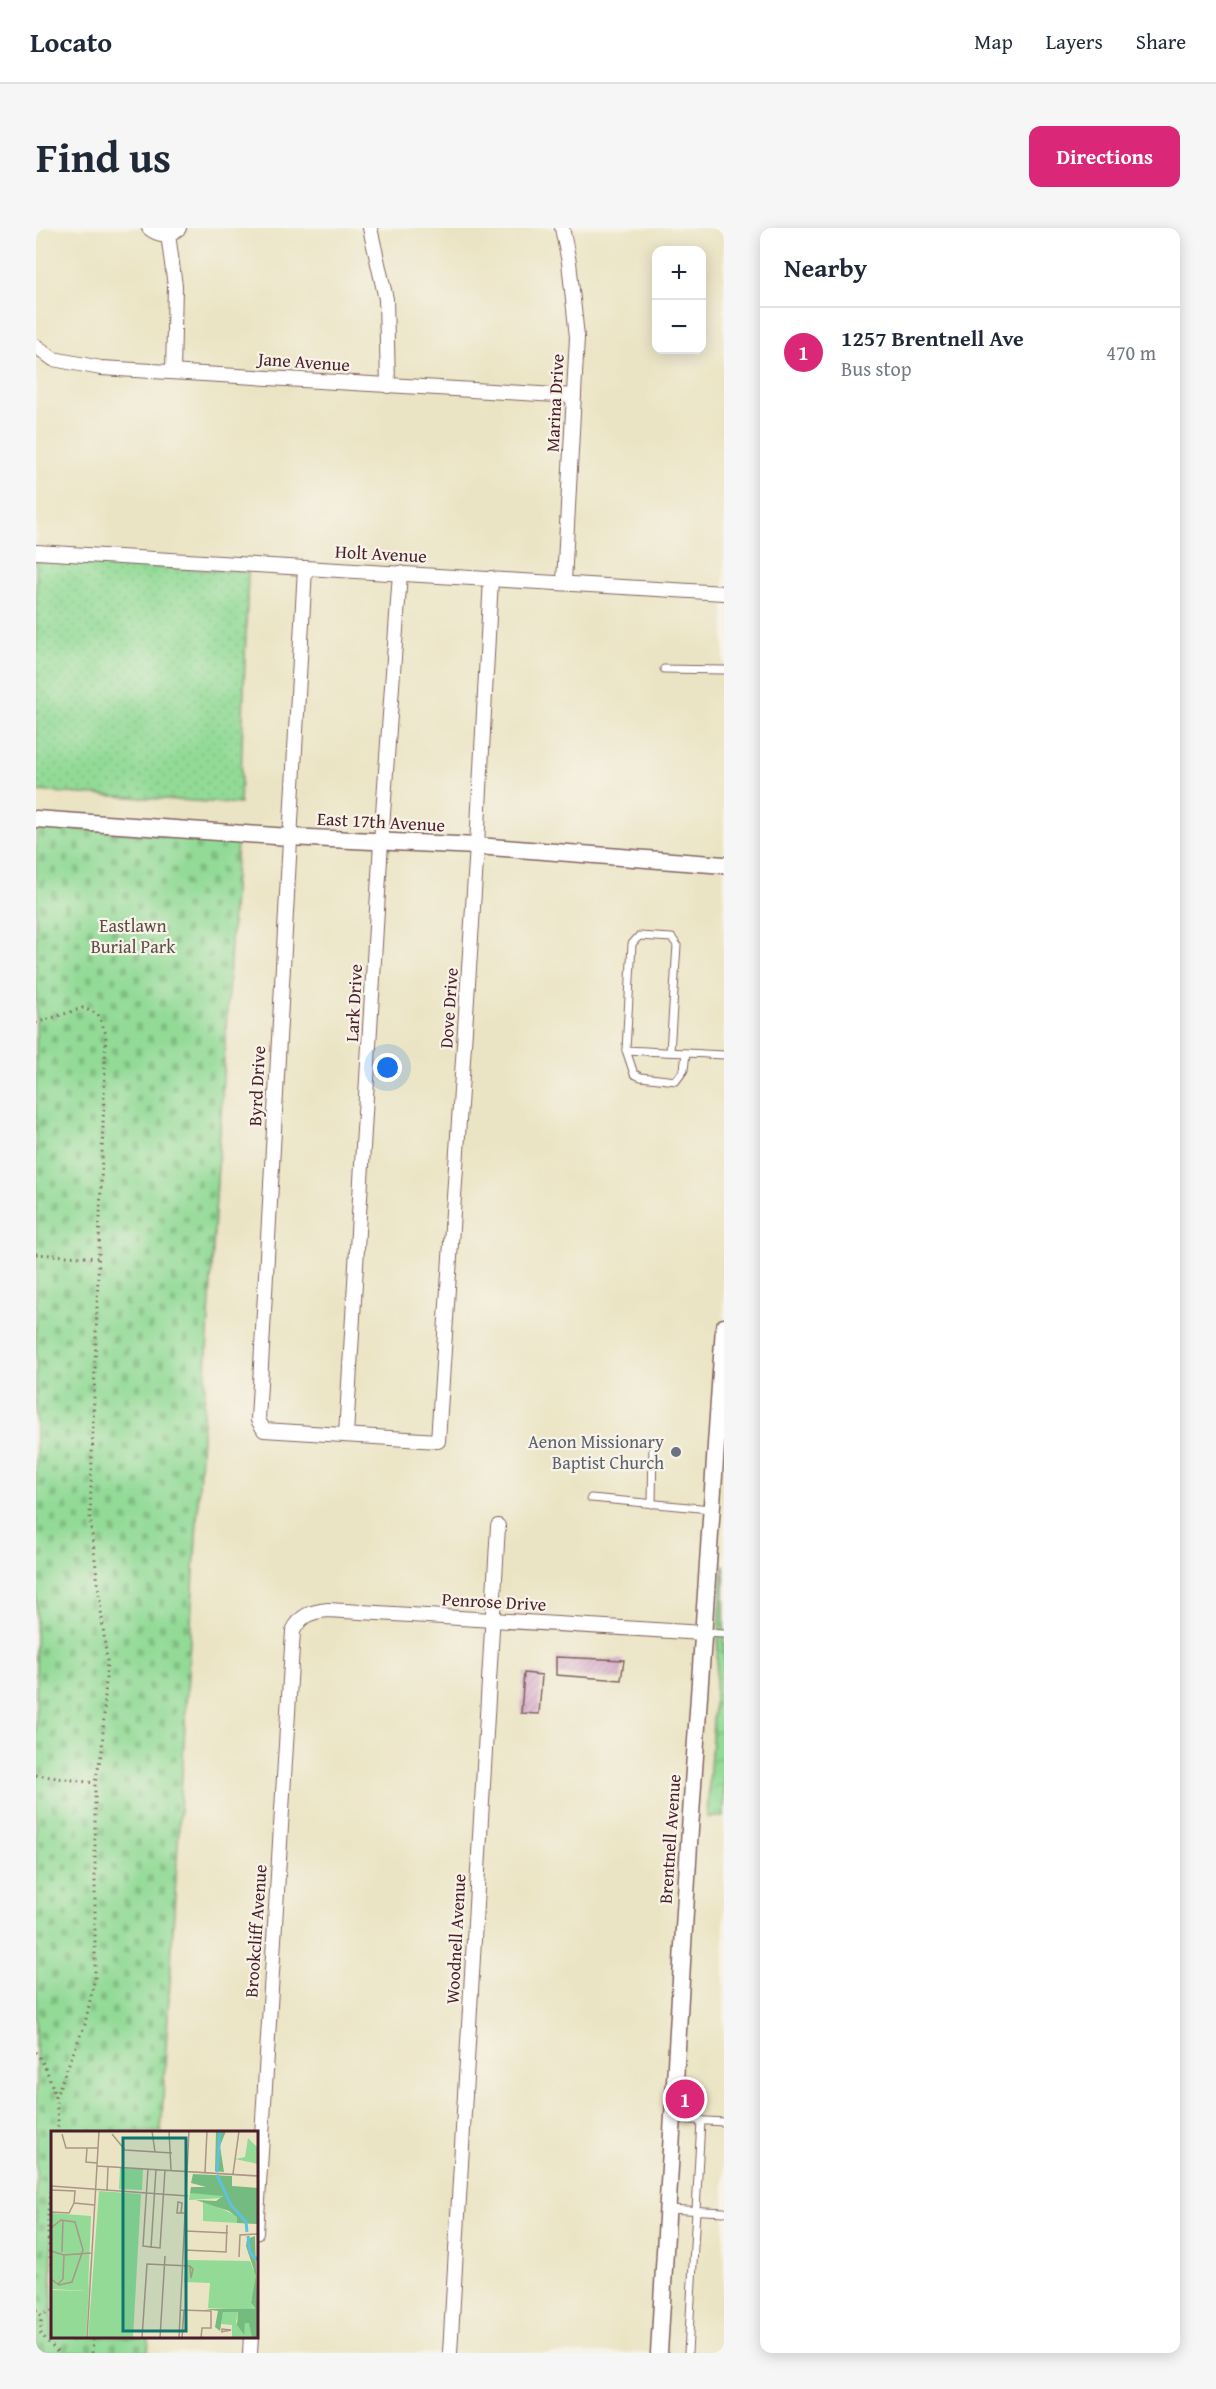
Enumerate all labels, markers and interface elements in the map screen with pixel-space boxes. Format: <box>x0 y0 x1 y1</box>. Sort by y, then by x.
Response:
text: Locato <box>30 21 112 62</box>
text: Map <box>974 26 1013 57</box>
text: Layers <box>1046 26 1103 57</box>
text: Share <box>1136 26 1186 57</box>
text: Find us <box>36 126 171 187</box>
button: Directions <box>1029 126 1180 187</box>
map controls <box>652 246 706 354</box>
button: + <box>652 246 706 300</box>
text: Nearby <box>784 248 867 287</box>
button: − <box>652 300 706 354</box>
text: 1257 Brentnell Ave <box>841 322 1024 354</box>
text: 1 <box>798 338 809 367</box>
text: 470 m <box>1106 338 1156 367</box>
street label: Jane Avenue <box>255 345 351 378</box>
street label: Marina Drive <box>538 353 571 453</box>
text: Bus stop <box>841 354 912 383</box>
street label: Holt Avenue <box>334 538 428 569</box>
street label: East 17th Avenue <box>316 805 446 838</box>
park label: Eastlawn Burial Park <box>91 912 176 960</box>
street label: Lark Drive <box>338 963 369 1043</box>
street label: Dove Drive <box>432 967 465 1049</box>
street label: Byrd Drive <box>241 1045 272 1127</box>
your location <box>373 1053 402 1082</box>
place label: Aenon Missionary Baptist Church <box>528 1428 664 1476</box>
marker: Aenon Missionary Baptist Church <box>669 1445 683 1459</box>
street label: Penrose Drive <box>441 1585 547 1618</box>
street label: Brentnell Avenue <box>651 1773 688 1905</box>
street label: Brookcliff Avenue <box>237 1863 274 1998</box>
street label: Woodnell Avenue <box>439 1873 472 2005</box>
pin: 1 <box>666 2076 704 2122</box>
inset map <box>51 2131 258 2338</box>

